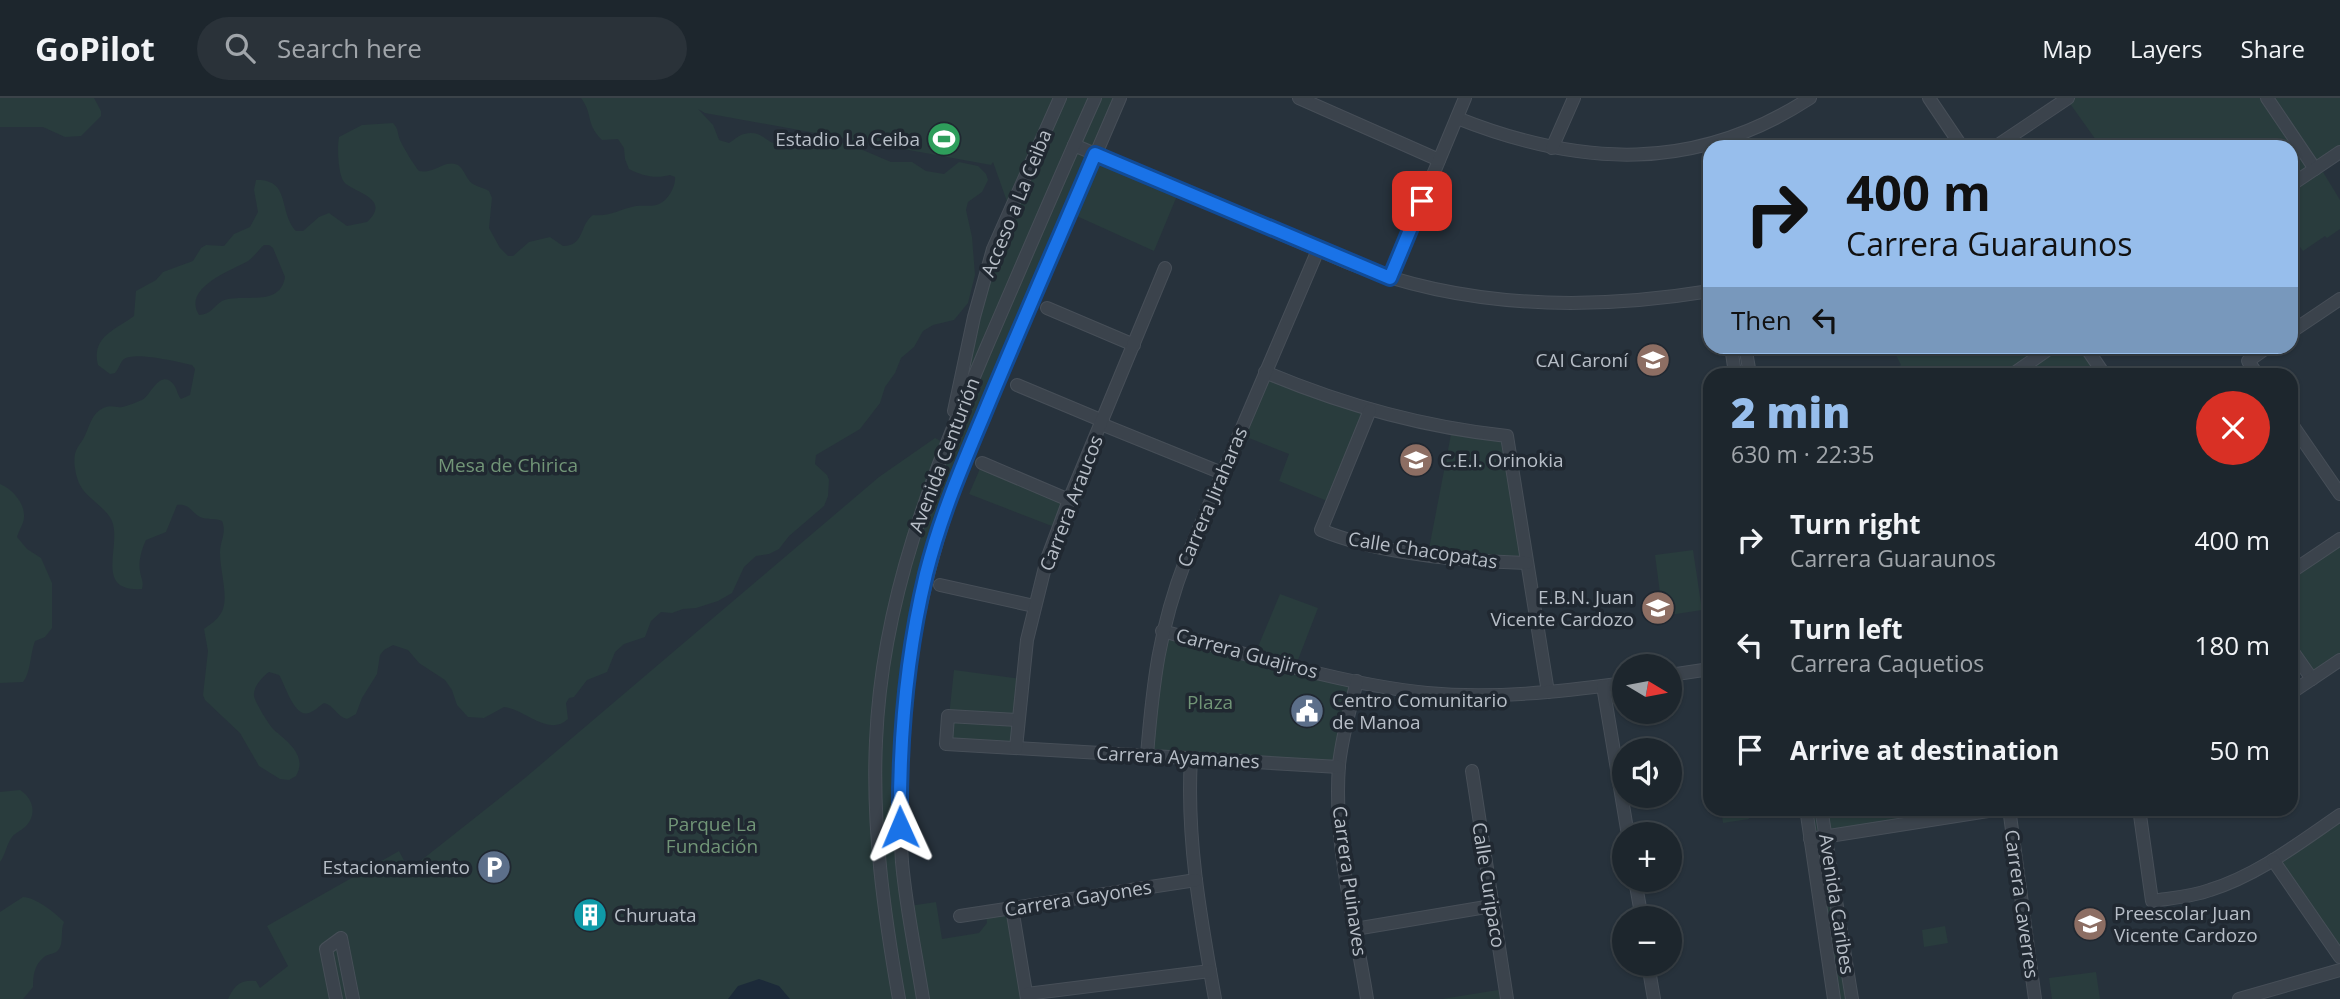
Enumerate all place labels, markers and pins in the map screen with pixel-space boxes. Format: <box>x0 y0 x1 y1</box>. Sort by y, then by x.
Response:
sports icon: Estadio La Ceiba <box>925 120 963 158</box>
place label: Estadio La Ceiba <box>775 126 920 152</box>
pin <box>1392 171 1452 231</box>
school or university icon: CAI Caroní <box>1634 341 1672 379</box>
place label: CAI Caroní <box>1536 347 1629 373</box>
school or university icon: C.E.I. Orinokia <box>1397 441 1435 479</box>
place label: C.E.I. Orinokia <box>1440 447 1564 473</box>
place label: E.B.N. Juan Vicente Cardozo <box>1490 584 1634 632</box>
school or university icon: E.B.N. Juan Vicente Cardozo <box>1639 589 1677 627</box>
place label: Centro Comunitario de Manoa <box>1332 687 1508 735</box>
public building icon: Centro Comunitario de Manoa <box>1288 692 1326 730</box>
parking icon: Estacionamiento <box>475 848 513 886</box>
place label: Estacionamiento <box>323 854 470 880</box>
building icon: Churuata <box>571 896 609 934</box>
place label: Preescolar Juan Vicente Cardozo <box>2114 900 2258 948</box>
place label: Churuata <box>614 902 697 928</box>
school or university icon: Preescolar Juan Vicente Cardozo <box>2071 905 2109 943</box>

